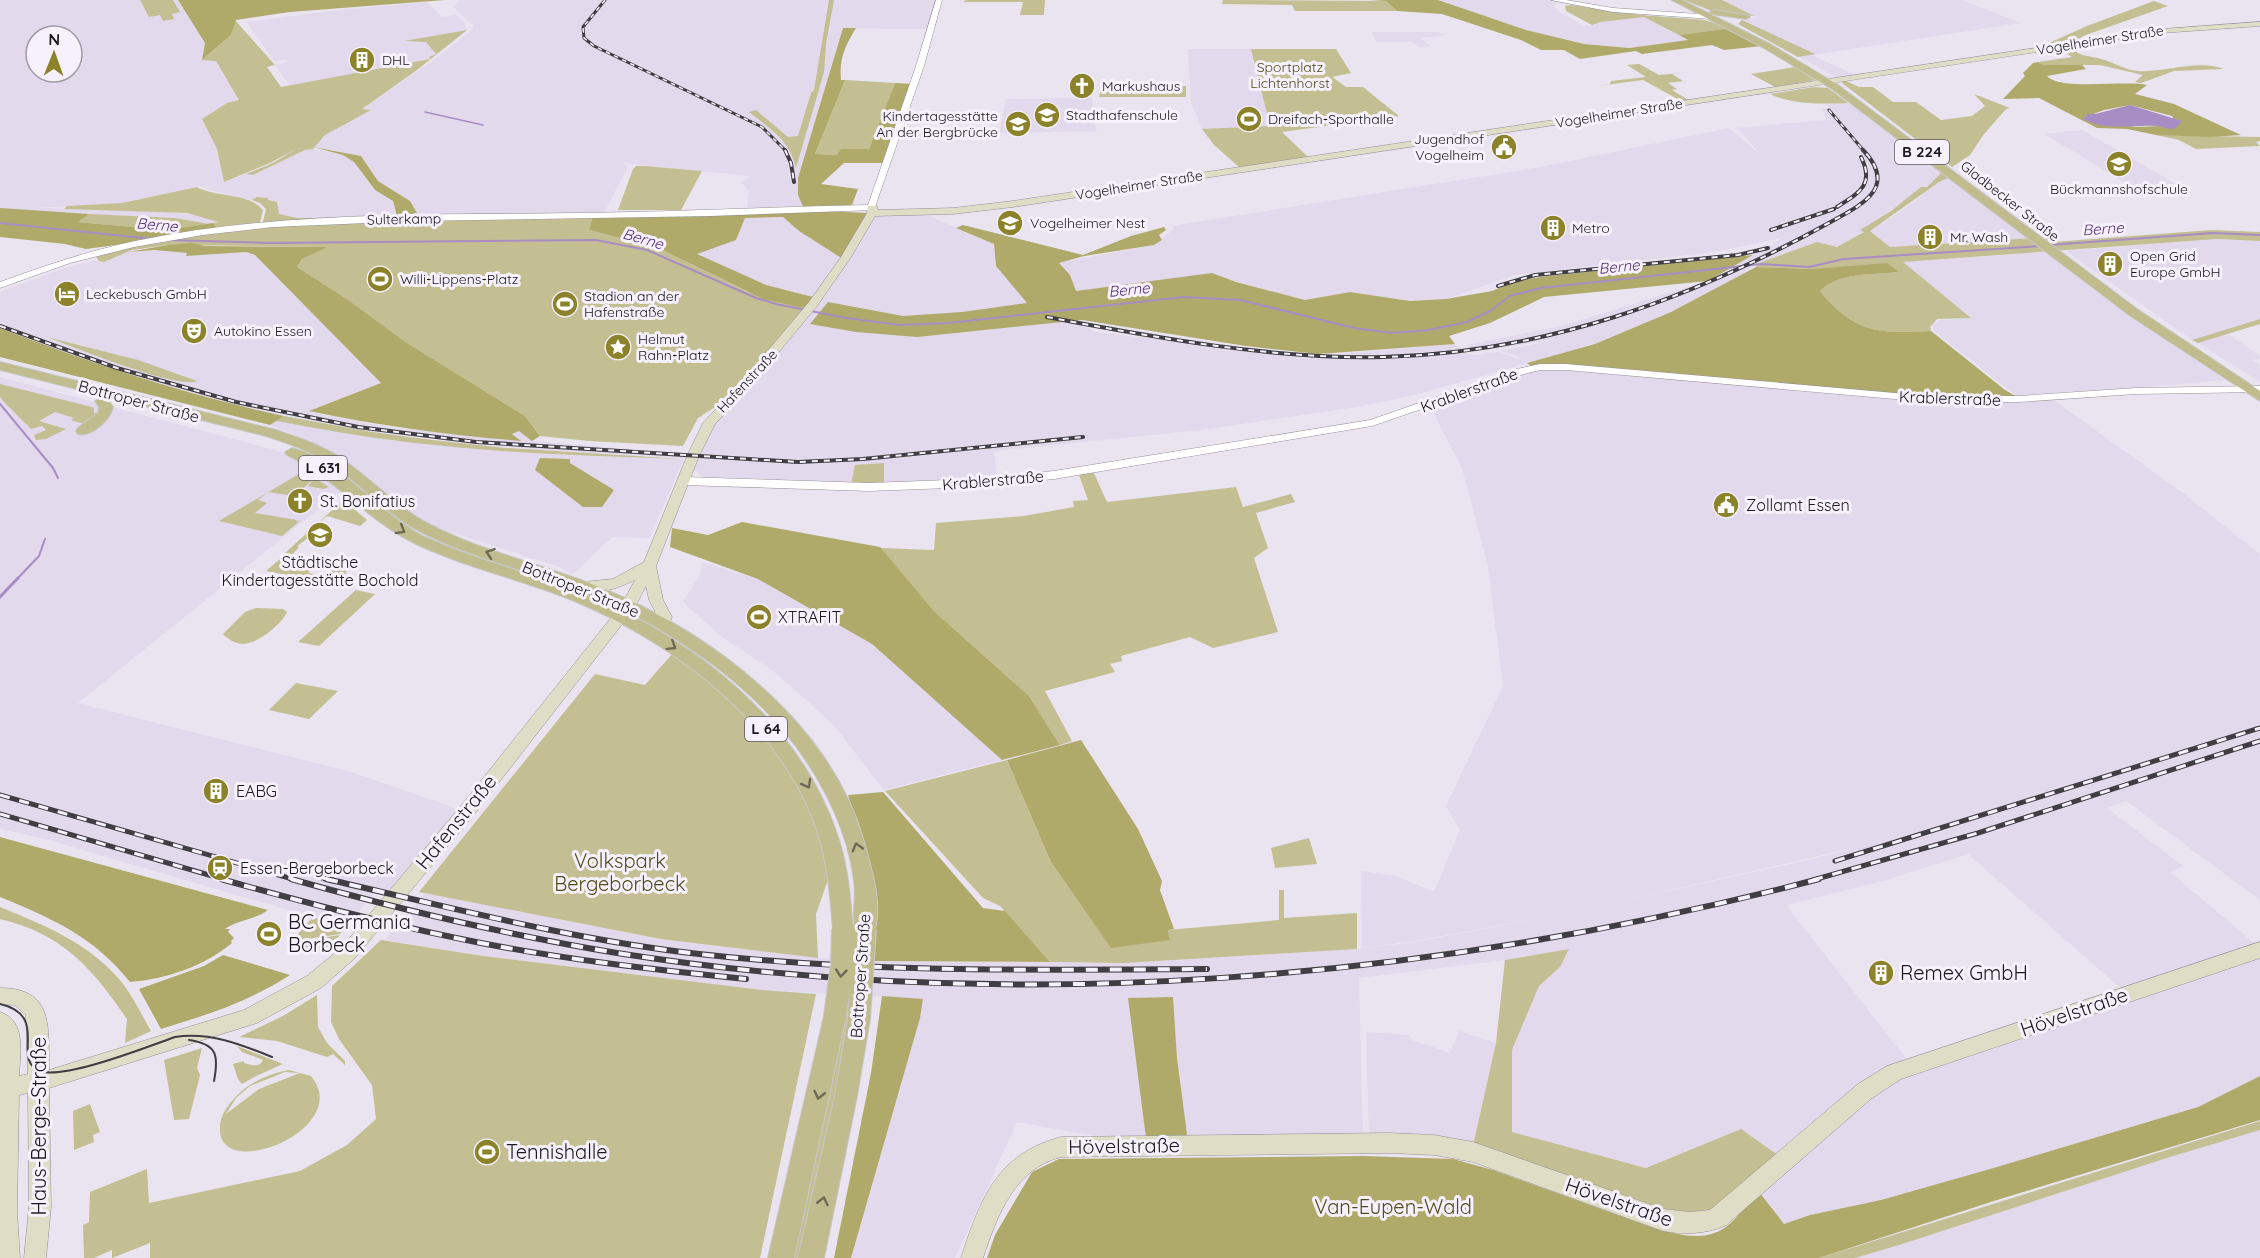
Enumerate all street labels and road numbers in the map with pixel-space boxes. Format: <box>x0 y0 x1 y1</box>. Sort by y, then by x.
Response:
street label: Vogelheimer Straße <box>2035 21 2165 59</box>
street label: Vogelheimer Straße <box>1554 94 1684 132</box>
road number: B 224 <box>1895 140 1949 164</box>
street label: Gladbecker Straße <box>1957 157 2063 245</box>
street label: Vogelheimer Straße <box>1074 166 1204 204</box>
street label: Sulterkamp <box>367 209 441 229</box>
street label: Hafenstraße <box>713 345 781 417</box>
street label: Krablerstraße <box>1418 363 1520 417</box>
street label: Bottroper Straße <box>76 375 202 427</box>
street label: Krablerstraße <box>1899 386 2001 410</box>
road number: L 631 <box>299 456 347 480</box>
street label: Krablerstraße <box>941 466 1045 494</box>
street label: Bottroper Straße <box>520 556 642 622</box>
road number: L 64 <box>745 717 787 741</box>
street label: Hafenstraße <box>410 769 502 874</box>
street label: Bottroper Straße <box>846 913 874 1039</box>
street label: Hövelstraße <box>2017 981 2131 1042</box>
street label: Haus-Berge-Straße <box>26 1037 51 1215</box>
street label: Hövelstraße <box>1068 1132 1180 1159</box>
street label: Hövelstraße <box>1562 1171 1676 1232</box>

